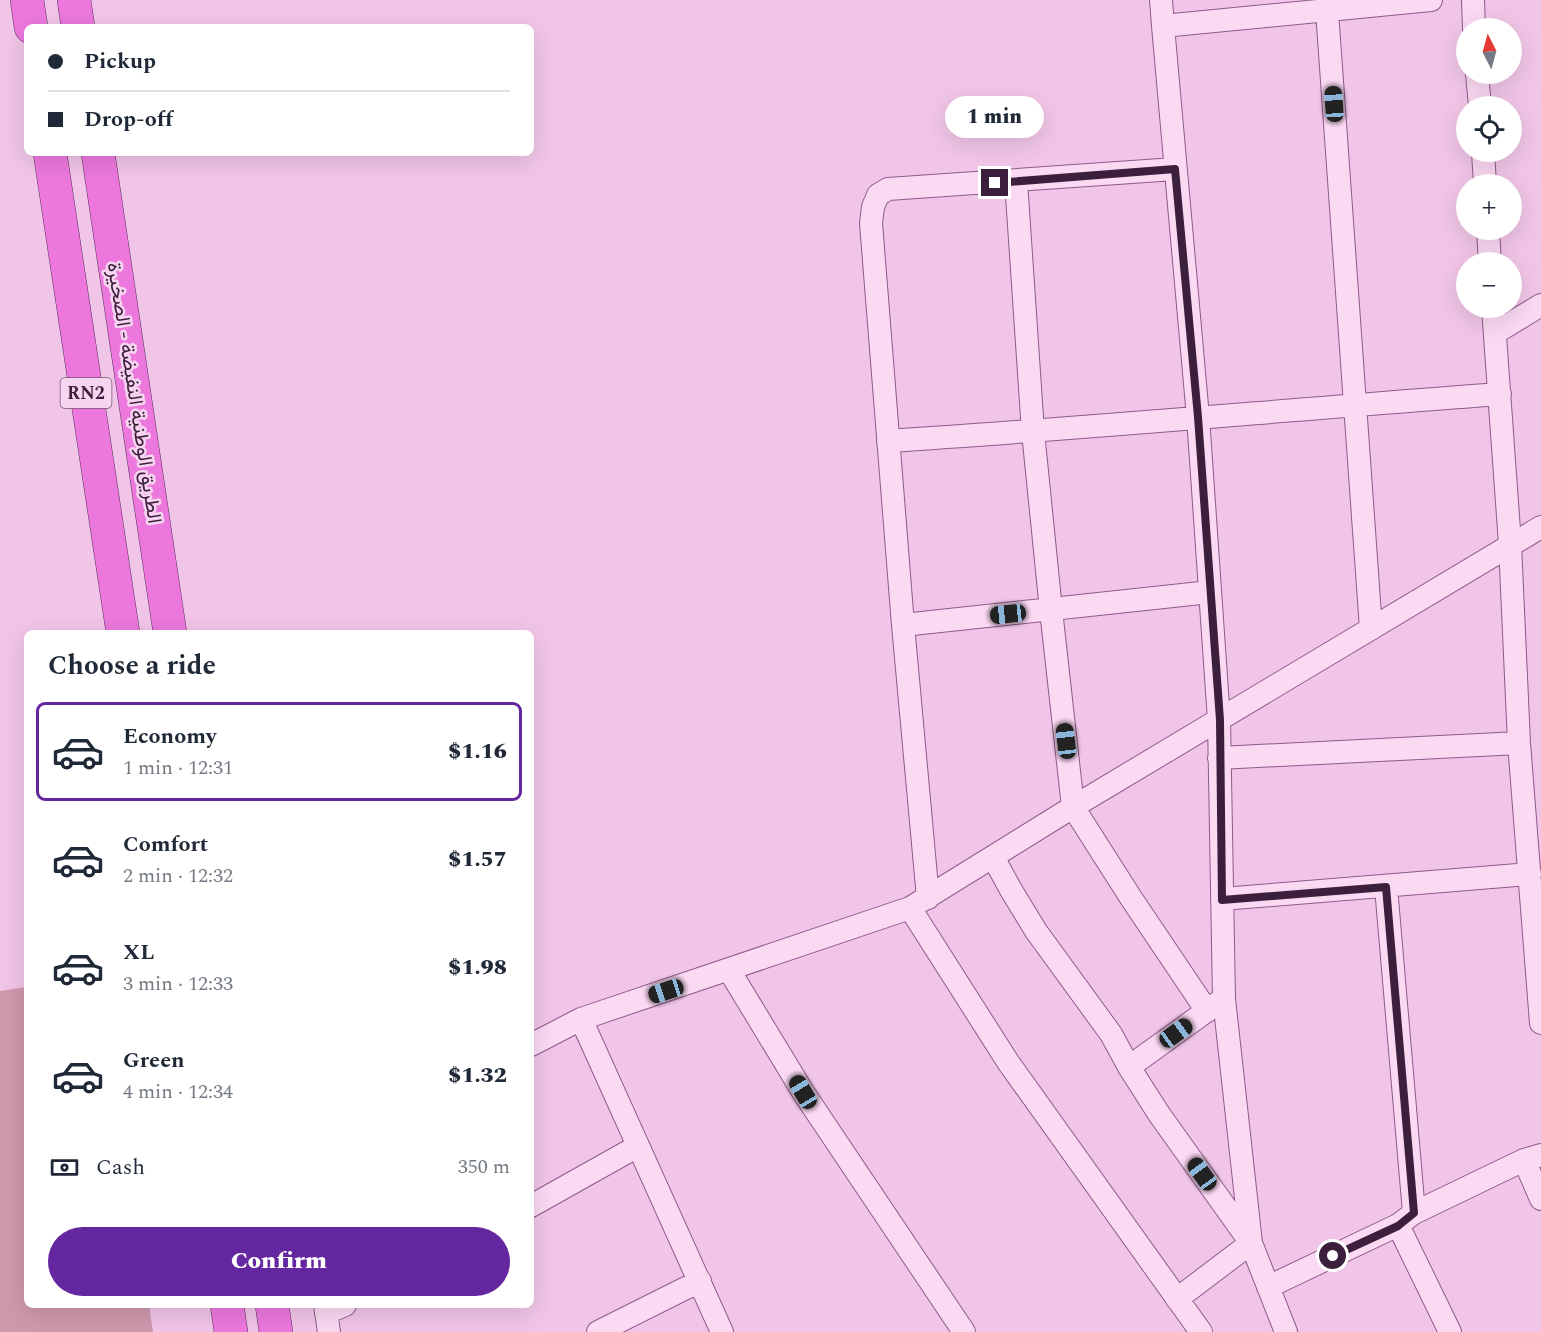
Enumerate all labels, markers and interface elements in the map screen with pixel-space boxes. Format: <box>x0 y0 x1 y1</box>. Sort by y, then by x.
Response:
north arrow <box>1456 18 1522 84</box>
map controls <box>1456 18 1522 318</box>
text: Pickup <box>84 45 156 78</box>
car <box>1324 85 1344 123</box>
callout: 1 min <box>946 96 1044 138</box>
button: locate <box>1456 96 1522 162</box>
text: 1 min <box>967 102 1022 132</box>
text: Drop-off <box>84 103 173 136</box>
route end <box>981 169 1008 196</box>
button: + <box>1456 174 1522 240</box>
button: − <box>1456 252 1522 318</box>
street label: الطريق الوطنية النفيضة - الصخيرة <box>99 260 169 526</box>
road number: RN2 <box>60 378 112 408</box>
car <box>989 603 1027 625</box>
text: Choose a ride <box>48 645 216 687</box>
text: Economy <box>123 720 216 753</box>
car <box>1055 722 1077 760</box>
icon: car <box>51 725 105 779</box>
text: $1.16 <box>448 735 507 768</box>
text: 1 min · 12:31 <box>123 753 233 783</box>
text: Comfort <box>123 828 208 861</box>
icon: car <box>51 833 105 887</box>
text: $1.57 <box>448 843 507 876</box>
text: 2 min · 12:32 <box>123 861 233 891</box>
text: XL <box>123 936 154 969</box>
icon: car <box>51 941 105 995</box>
text: $1.98 <box>448 951 507 984</box>
text: 3 min · 12:33 <box>123 969 233 999</box>
car <box>646 977 686 1005</box>
car <box>1156 1015 1196 1051</box>
text: Green <box>123 1044 185 1077</box>
icon: car <box>51 1049 105 1103</box>
text: $1.32 <box>448 1059 507 1092</box>
car <box>786 1072 820 1112</box>
text: 4 min · 12:34 <box>123 1077 233 1107</box>
icon: cash <box>48 1151 81 1184</box>
text: Cash <box>96 1151 145 1184</box>
text: 350 m <box>458 1152 510 1182</box>
car <box>1184 1154 1220 1194</box>
button: Confirm <box>48 1227 510 1296</box>
route start <box>1319 1242 1346 1269</box>

